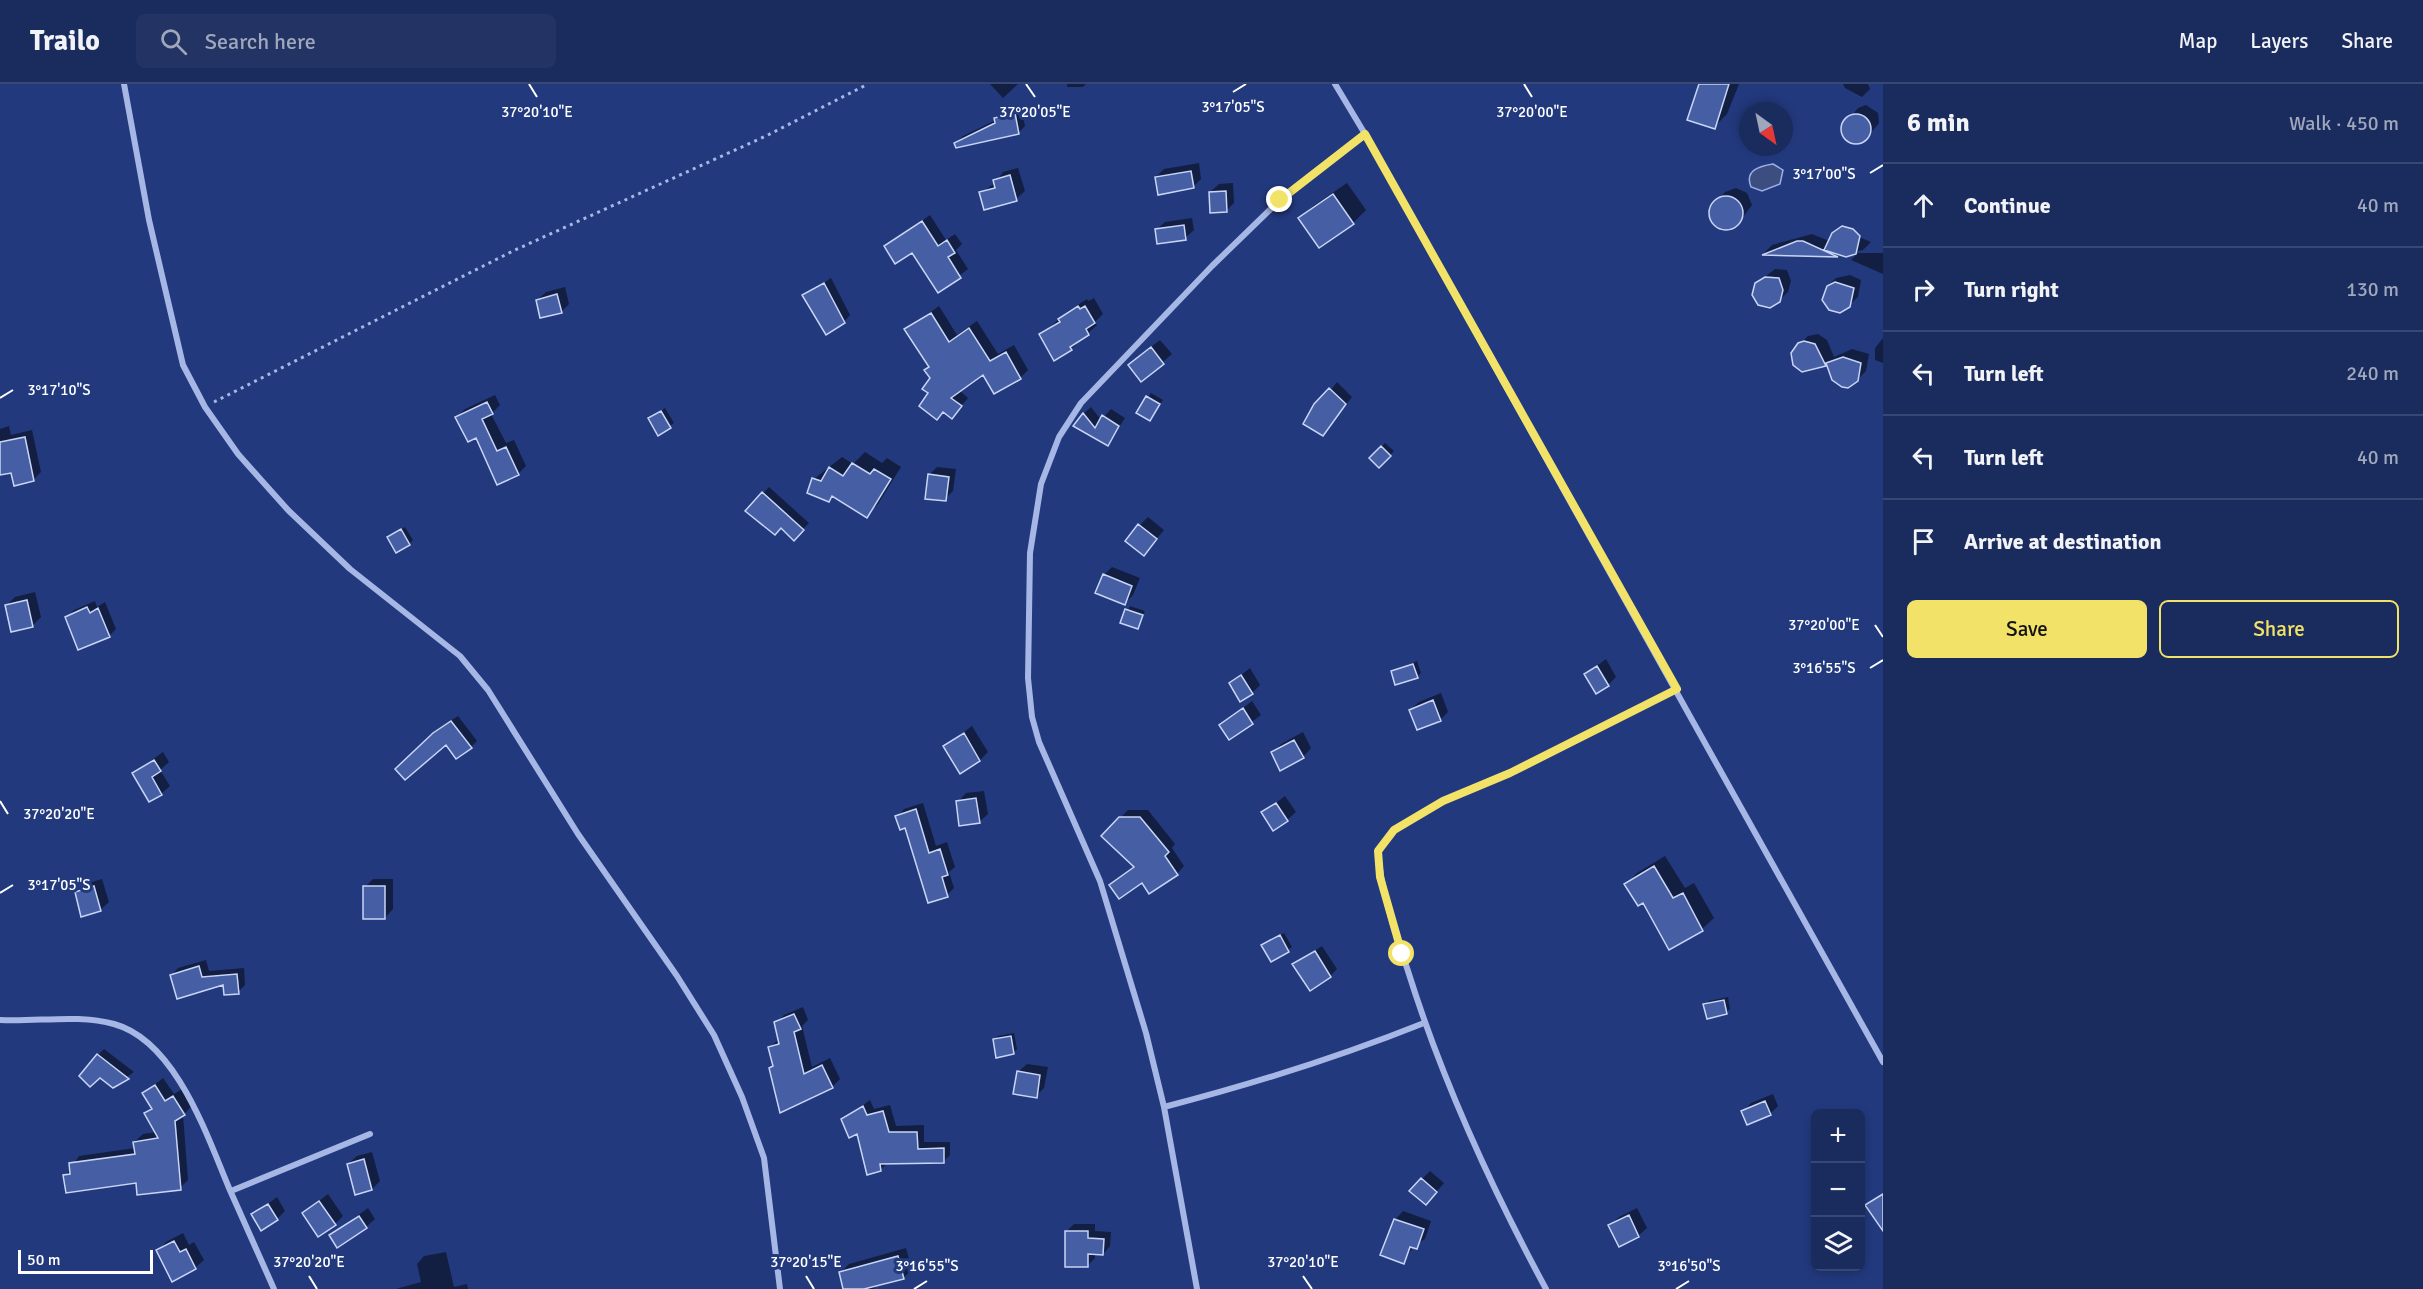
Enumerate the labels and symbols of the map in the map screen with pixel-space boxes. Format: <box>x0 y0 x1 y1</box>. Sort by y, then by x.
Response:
text: 3°17'05"S <box>1201 98 1265 116</box>
north arrow <box>1739 102 1793 156</box>
text: 37°20'10"E <box>501 103 573 121</box>
text: 37°20'05"E <box>999 103 1071 121</box>
text: 37°20'00"E <box>1496 103 1568 121</box>
text: 3°17'00"S <box>1792 165 1856 183</box>
route end <box>1266 186 1292 212</box>
text: 3°17'10"S <box>27 381 91 399</box>
text: 37°20'00"E <box>1788 616 1860 634</box>
text: 3°16'55"S <box>1792 659 1856 677</box>
text: 37°20'20"E <box>23 805 95 823</box>
text: 3°17'05"S <box>27 876 91 894</box>
route start <box>1388 940 1414 966</box>
scale bar <box>18 1247 153 1274</box>
text: 37°20'20"E <box>273 1253 345 1271</box>
text: 37°20'15"E <box>770 1253 842 1271</box>
text: 37°20'10"E <box>1267 1253 1339 1271</box>
text: 3°16'55"S <box>895 1257 959 1275</box>
text: 3°16'50"S <box>1657 1257 1721 1275</box>

